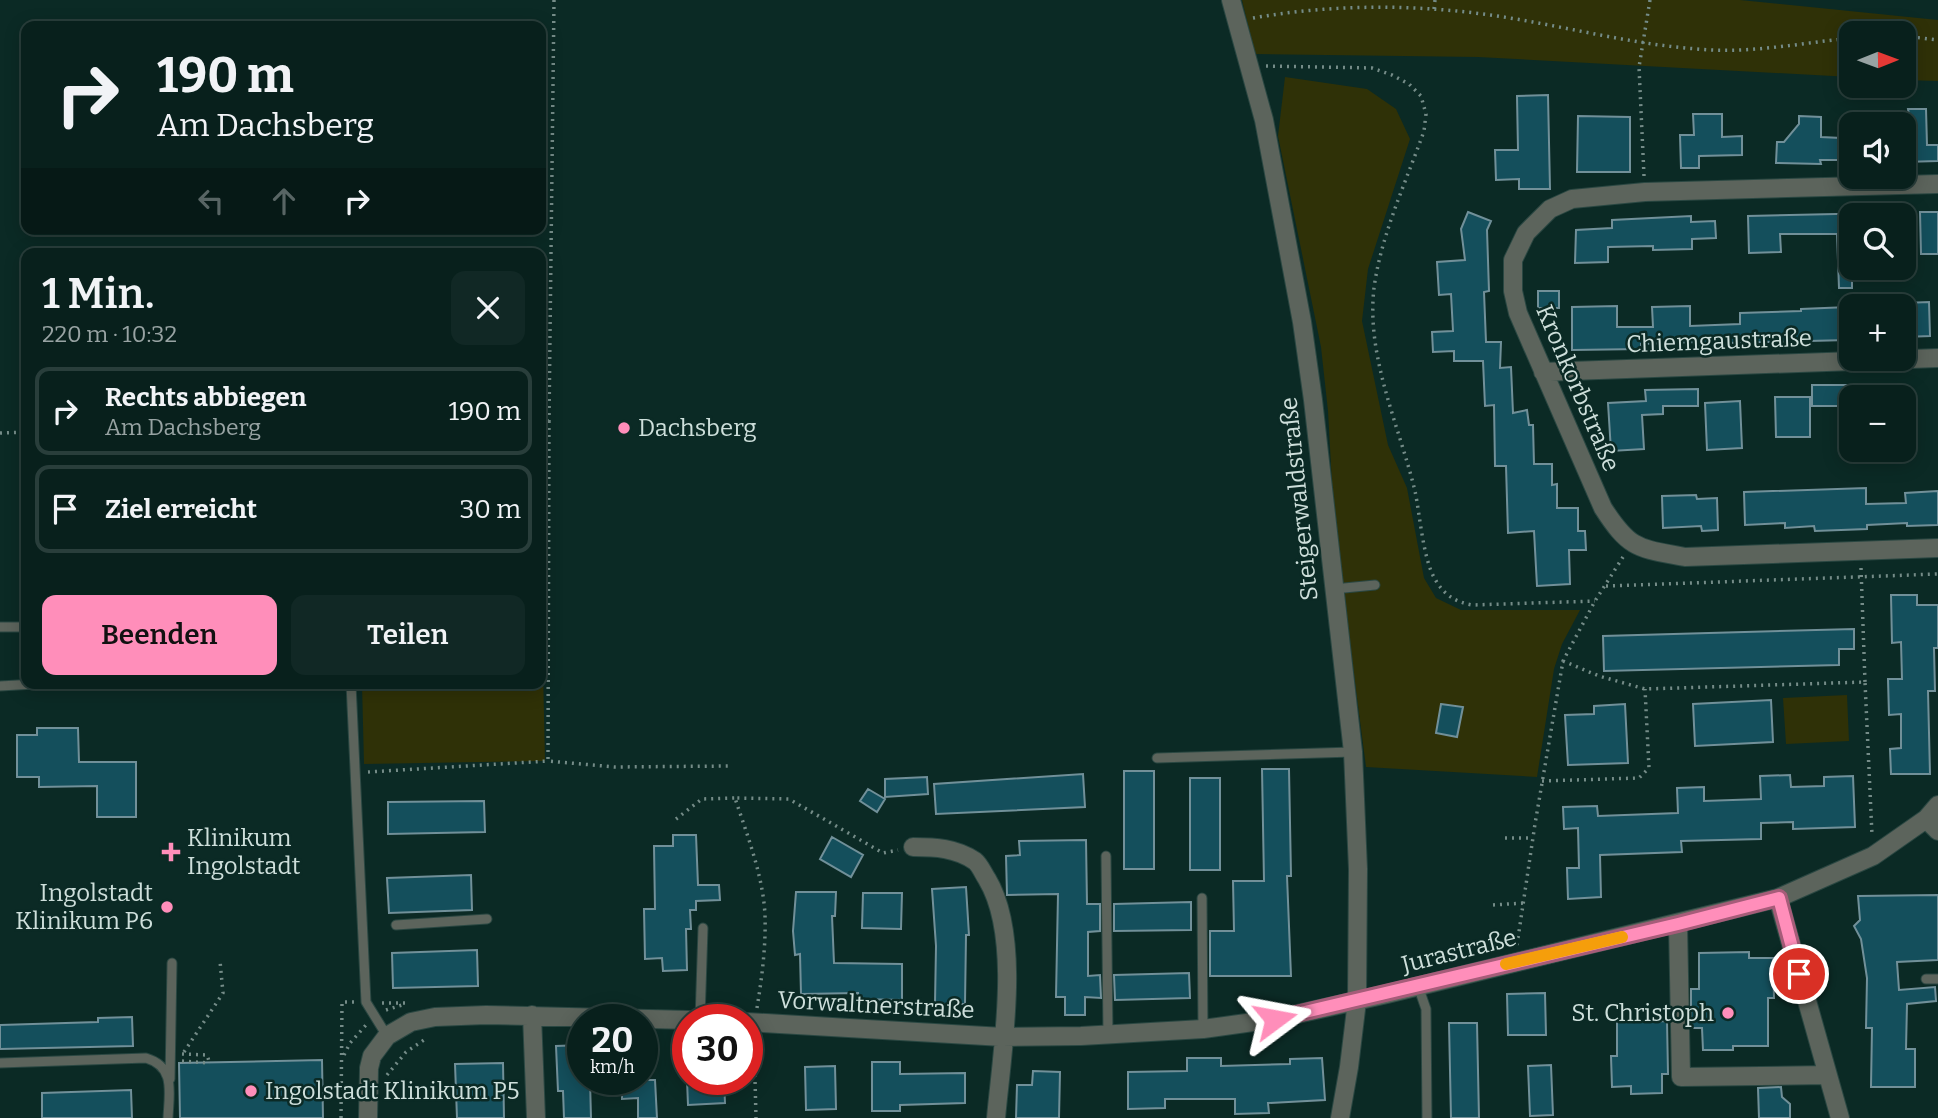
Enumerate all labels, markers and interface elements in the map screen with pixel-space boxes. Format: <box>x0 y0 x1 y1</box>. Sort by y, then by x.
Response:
north arrow <box>1839 21 1916 98</box>
map controls <box>1839 21 1916 462</box>
text: 190 m <box>157 46 294 105</box>
icon: right <box>42 49 133 140</box>
text: Am Dachsberg <box>157 106 374 144</box>
button: sound <box>1839 112 1916 189</box>
icon: left <box>192 182 230 220</box>
icon: ahead <box>265 182 303 220</box>
icon: right <box>338 182 376 220</box>
button: search <box>1839 203 1916 280</box>
text: 1 Min. <box>42 269 154 319</box>
button: close <box>451 271 525 345</box>
button: + <box>1839 294 1916 371</box>
street label: Kronkorbstraße <box>1530 301 1626 475</box>
text: 220 m · 10:32 <box>42 320 177 348</box>
street label: Chiemgaustraße <box>1626 324 1812 358</box>
text: Rechts abbiegen <box>105 382 307 413</box>
button: − <box>1839 385 1916 462</box>
icon: right <box>46 392 84 430</box>
text: 190 m <box>449 396 521 427</box>
street label: Steigerwaldstraße <box>1274 396 1324 602</box>
text: Am Dachsberg <box>105 413 261 441</box>
place label: Dachsberg <box>638 414 757 442</box>
marker: Dachsberg <box>616 420 632 436</box>
icon: arrive <box>46 490 84 528</box>
text: Ziel erreicht <box>105 494 257 525</box>
text: 30 m <box>460 494 521 525</box>
button: Beenden <box>42 595 277 675</box>
button: Teilen <box>291 595 525 675</box>
place label: Klinikum Ingolstadt <box>187 824 301 880</box>
marker: Klinikum Ingolstadt <box>161 842 181 862</box>
place label: Ingolstadt Klinikum P6 <box>15 879 153 935</box>
marker: Ingolstadt Klinikum P6 <box>159 899 175 915</box>
street label: Jurastraße <box>1398 923 1519 979</box>
pin <box>1769 944 1829 1004</box>
icon: arrive <box>1780 955 1818 993</box>
position arrow <box>1238 982 1312 1056</box>
street label: Vorwaltnerstraße <box>777 986 975 1024</box>
place label: St. Christoph <box>1571 999 1714 1027</box>
speed limit sign: 30 <box>672 1004 763 1095</box>
marker: St. Christoph <box>1720 1005 1736 1021</box>
text: 20 <box>592 1019 633 1061</box>
text: km/h <box>590 1056 635 1078</box>
place label: Ingolstadt Klinikum P5 <box>265 1077 520 1105</box>
marker: Ingolstadt Klinikum P5 <box>243 1083 259 1099</box>

